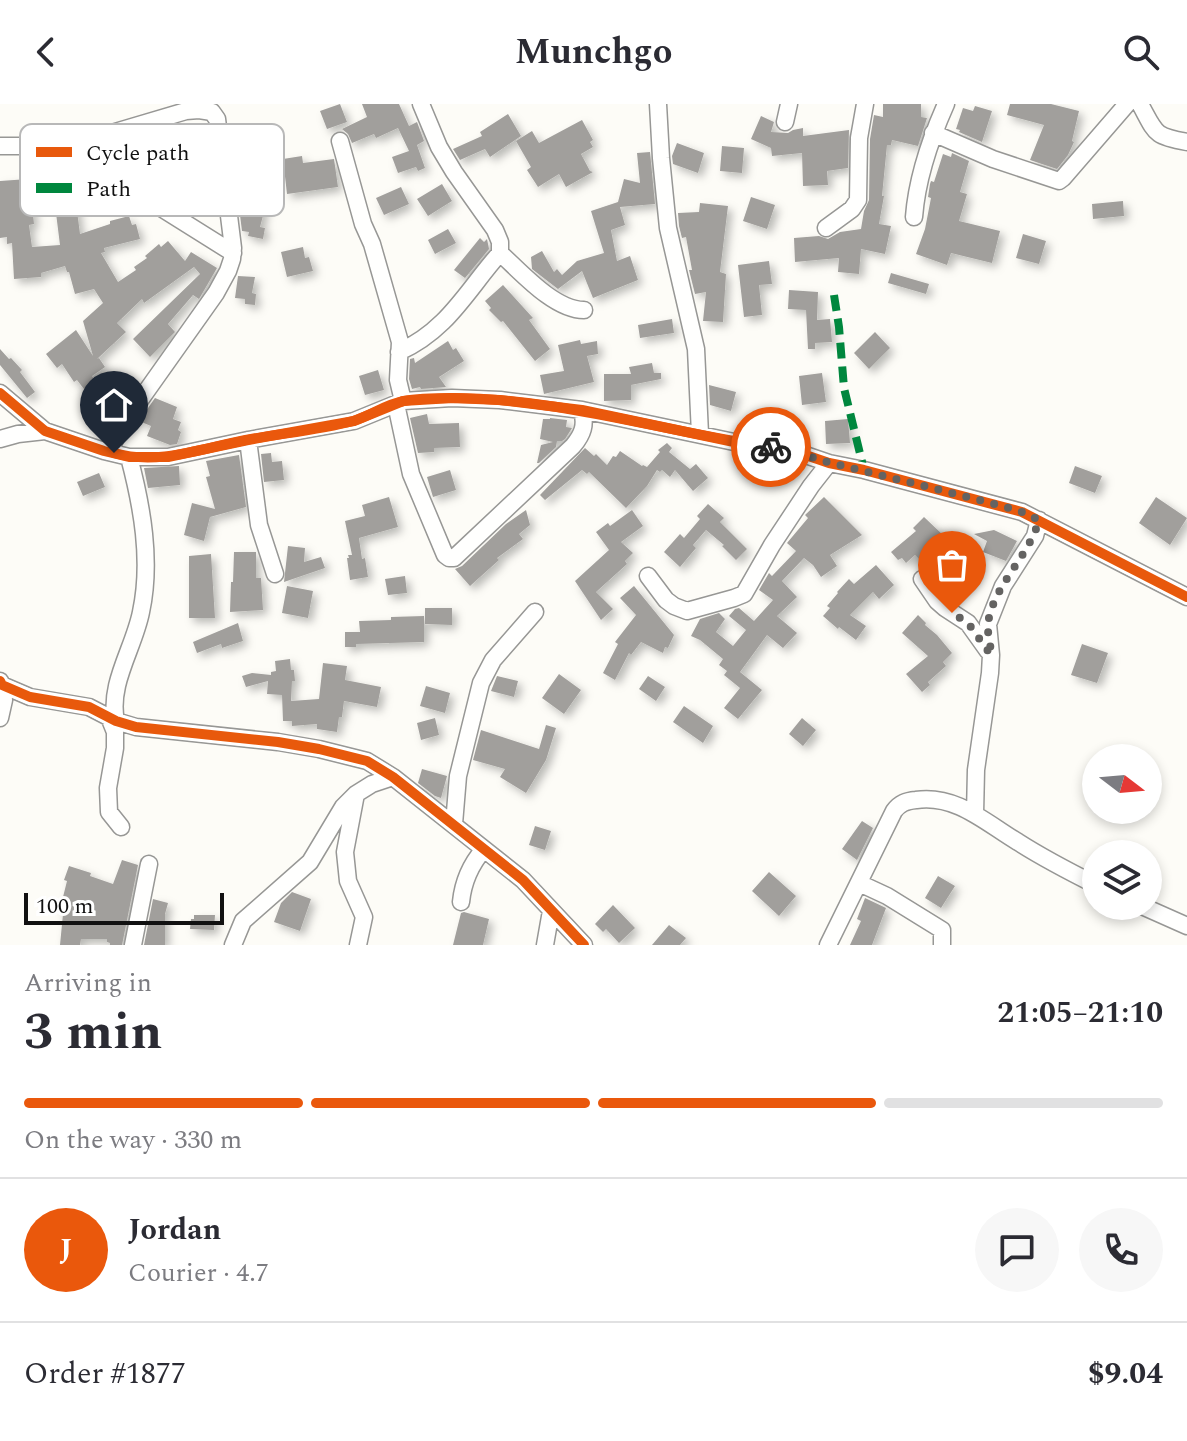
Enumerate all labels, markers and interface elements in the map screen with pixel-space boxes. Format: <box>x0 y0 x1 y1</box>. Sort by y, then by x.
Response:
text: Munchgo <box>515 25 672 80</box>
icon: back <box>24 30 68 74</box>
icon: search <box>1119 30 1163 74</box>
legend <box>20 124 284 216</box>
text: Cycle path <box>86 137 190 170</box>
text: Path <box>86 173 131 206</box>
pin <box>80 371 148 453</box>
icon: home <box>92 383 136 427</box>
courier <box>731 407 811 487</box>
icon: bike <box>749 425 793 469</box>
pin <box>918 531 986 613</box>
icon: bag <box>930 543 974 587</box>
north arrow <box>1082 744 1162 824</box>
map controls <box>1082 744 1162 920</box>
button: layers <box>1082 840 1162 920</box>
scale bar <box>24 889 224 925</box>
text: 100 m <box>36 890 93 923</box>
text: Arriving in <box>24 963 152 1003</box>
text: 21:05–21:10 <box>997 990 1163 1036</box>
text: 3 min <box>24 993 162 1072</box>
text: On the way · 330 m <box>24 1120 242 1160</box>
text: Jordan <box>128 1207 221 1253</box>
button: chat <box>975 1208 1059 1292</box>
button: phone <box>1079 1208 1163 1292</box>
text: J <box>60 1227 72 1273</box>
text: Courier · 4.7 <box>128 1253 269 1293</box>
text: Order #1877 <box>24 1351 186 1397</box>
text: $9.04 <box>1088 1351 1163 1397</box>

